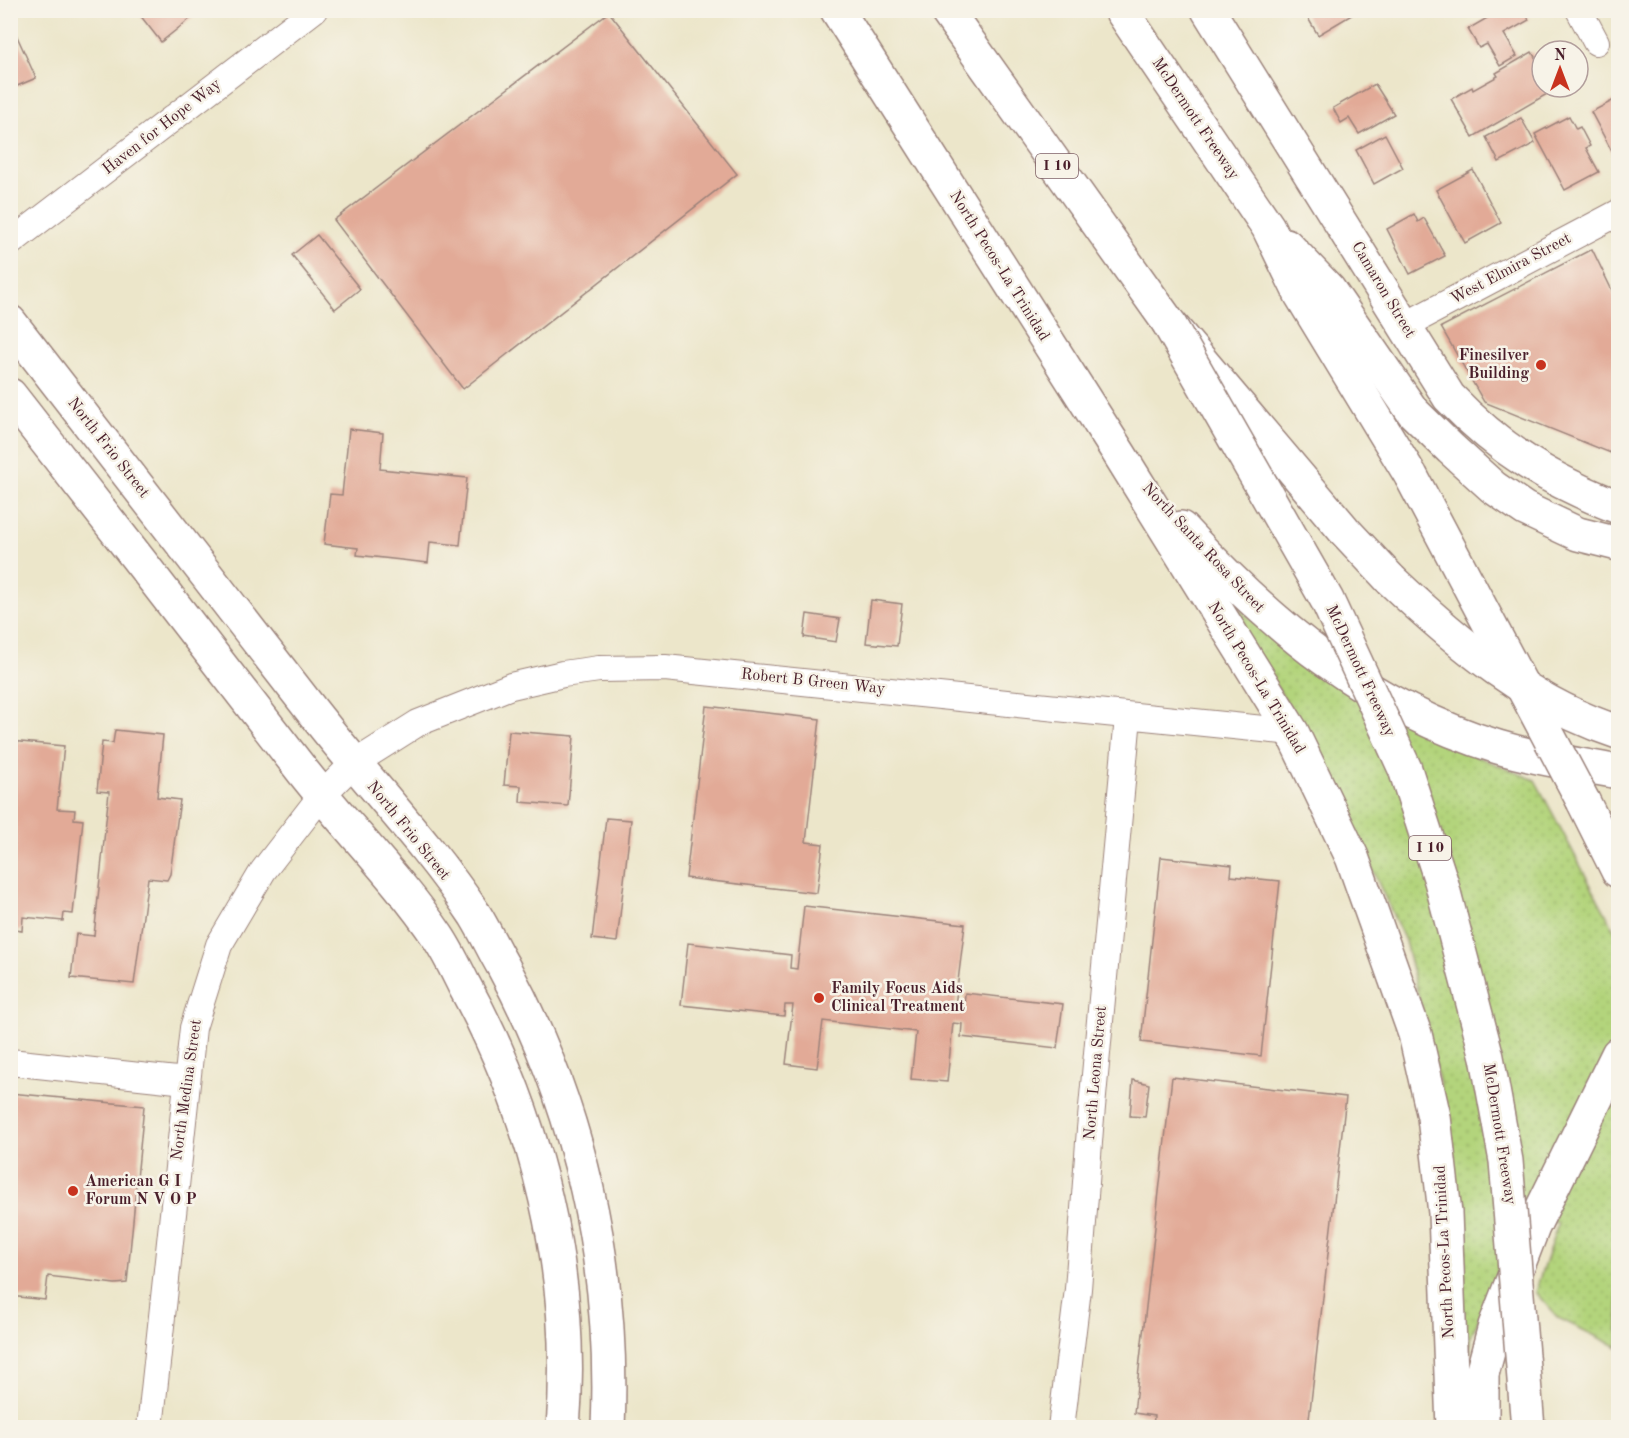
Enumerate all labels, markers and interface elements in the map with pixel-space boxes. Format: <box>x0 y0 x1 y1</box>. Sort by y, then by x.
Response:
north arrow <box>1530 39 1590 99</box>
text: N <box>1554 48 1567 64</box>
street label: McDermott Freeway <box>1148 55 1242 183</box>
street label: Haven for Hope Way <box>100 76 224 178</box>
road number: I 10 <box>1036 154 1078 178</box>
street label: North Pecos-La Trinidad <box>946 188 1052 344</box>
street label: West Elmira Street <box>1448 230 1574 307</box>
street label: Camaron Street <box>1348 239 1418 341</box>
place label: Finesilver Building <box>1458 348 1529 382</box>
marker: Finesilver Building <box>1534 358 1548 372</box>
street label: North Frio Street <box>64 395 152 501</box>
street label: North Santa Rosa Street <box>1139 480 1267 616</box>
street label: North Pecos-La Trinidad <box>1204 599 1308 757</box>
street label: McDermott Freeway <box>1322 603 1398 740</box>
street label: Robert B Green Way <box>740 666 886 698</box>
street label: North Frio Street <box>363 779 453 884</box>
road number: I 10 <box>1409 836 1451 860</box>
place label: Family Focus Aids Clinical Treatment <box>831 981 965 1015</box>
marker: Family Focus Aids Clinical Treatment <box>812 991 826 1005</box>
street label: North Leona Street <box>1082 1005 1110 1141</box>
street label: North Medina Street <box>169 1018 205 1162</box>
street label: McDermott Freeway <box>1480 1062 1518 1206</box>
street label: North Pecos-La Trinidad <box>1432 1165 1458 1339</box>
place label: American G I Forum N V O P <box>85 1174 197 1208</box>
marker: American G I Forum N V O P <box>66 1184 80 1198</box>

